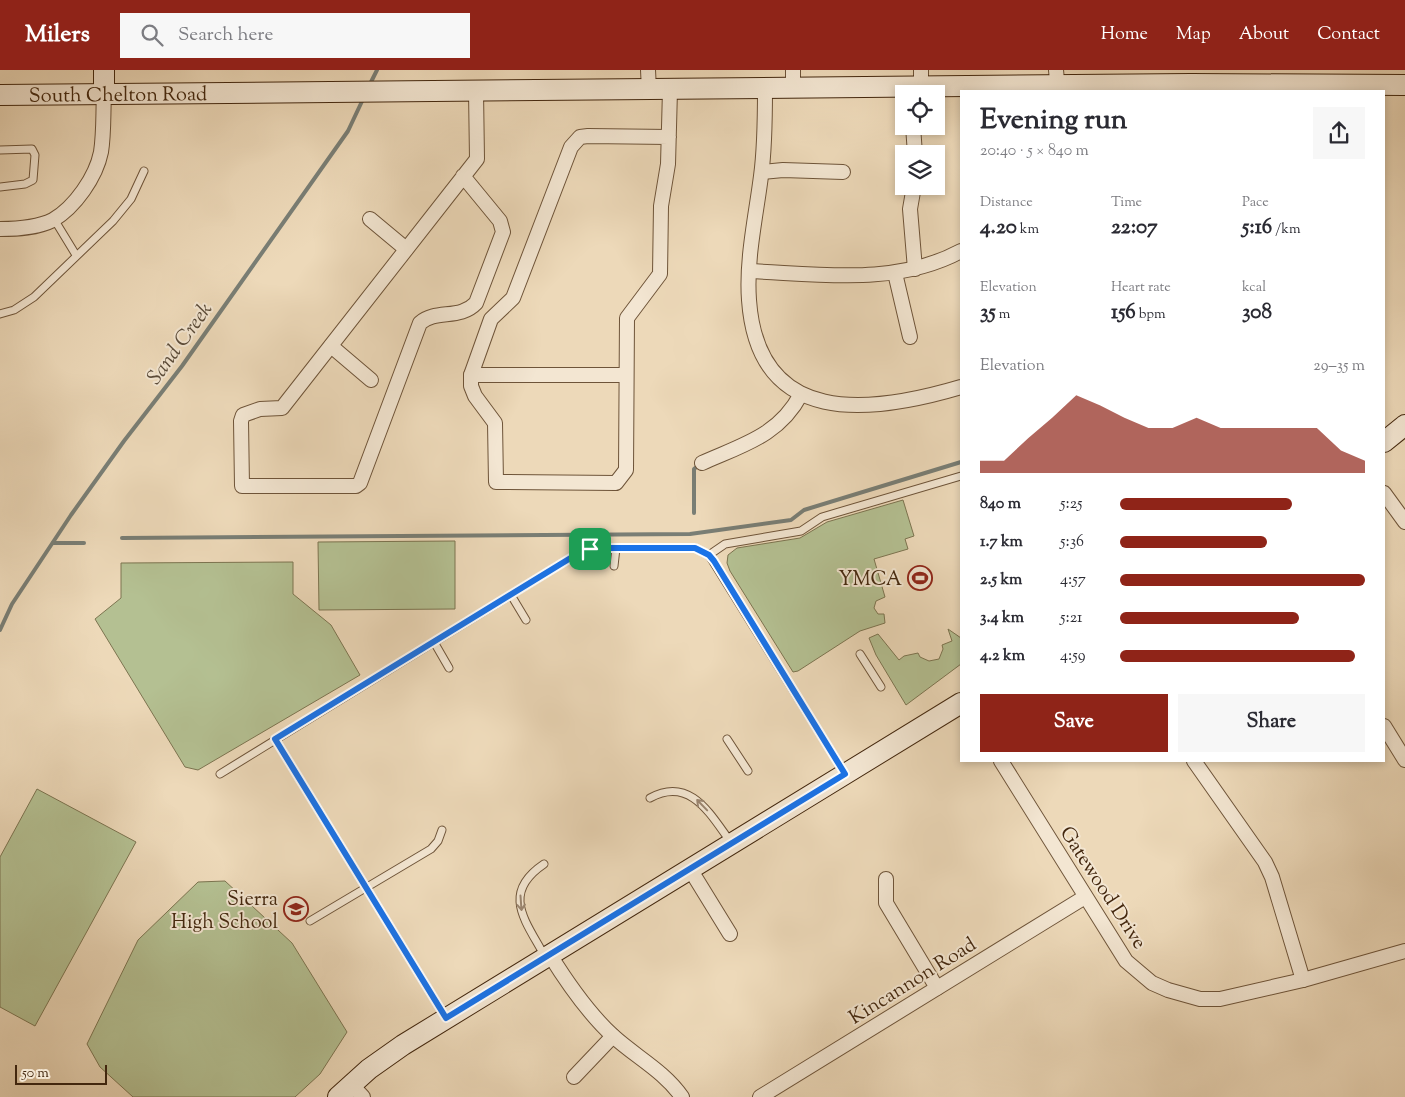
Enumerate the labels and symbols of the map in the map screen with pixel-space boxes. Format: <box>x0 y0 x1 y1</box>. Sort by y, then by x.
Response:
street label: South Chelton Road <box>29 81 207 112</box>
water label: Sand Creek <box>141 296 221 391</box>
pin <box>569 528 611 570</box>
sports icon: YMCA <box>907 565 933 591</box>
place label: YMCA <box>838 566 902 595</box>
one-way arrow <box>696 799 708 811</box>
street label: Gatewood Drive <box>1051 821 1153 955</box>
place label: Sierra High School <box>171 886 278 938</box>
one-way arrow <box>516 894 525 910</box>
school or university icon: Sierra High School <box>283 896 309 922</box>
street label: Kincannon Road <box>844 931 983 1033</box>
scale bar <box>15 1062 108 1085</box>

